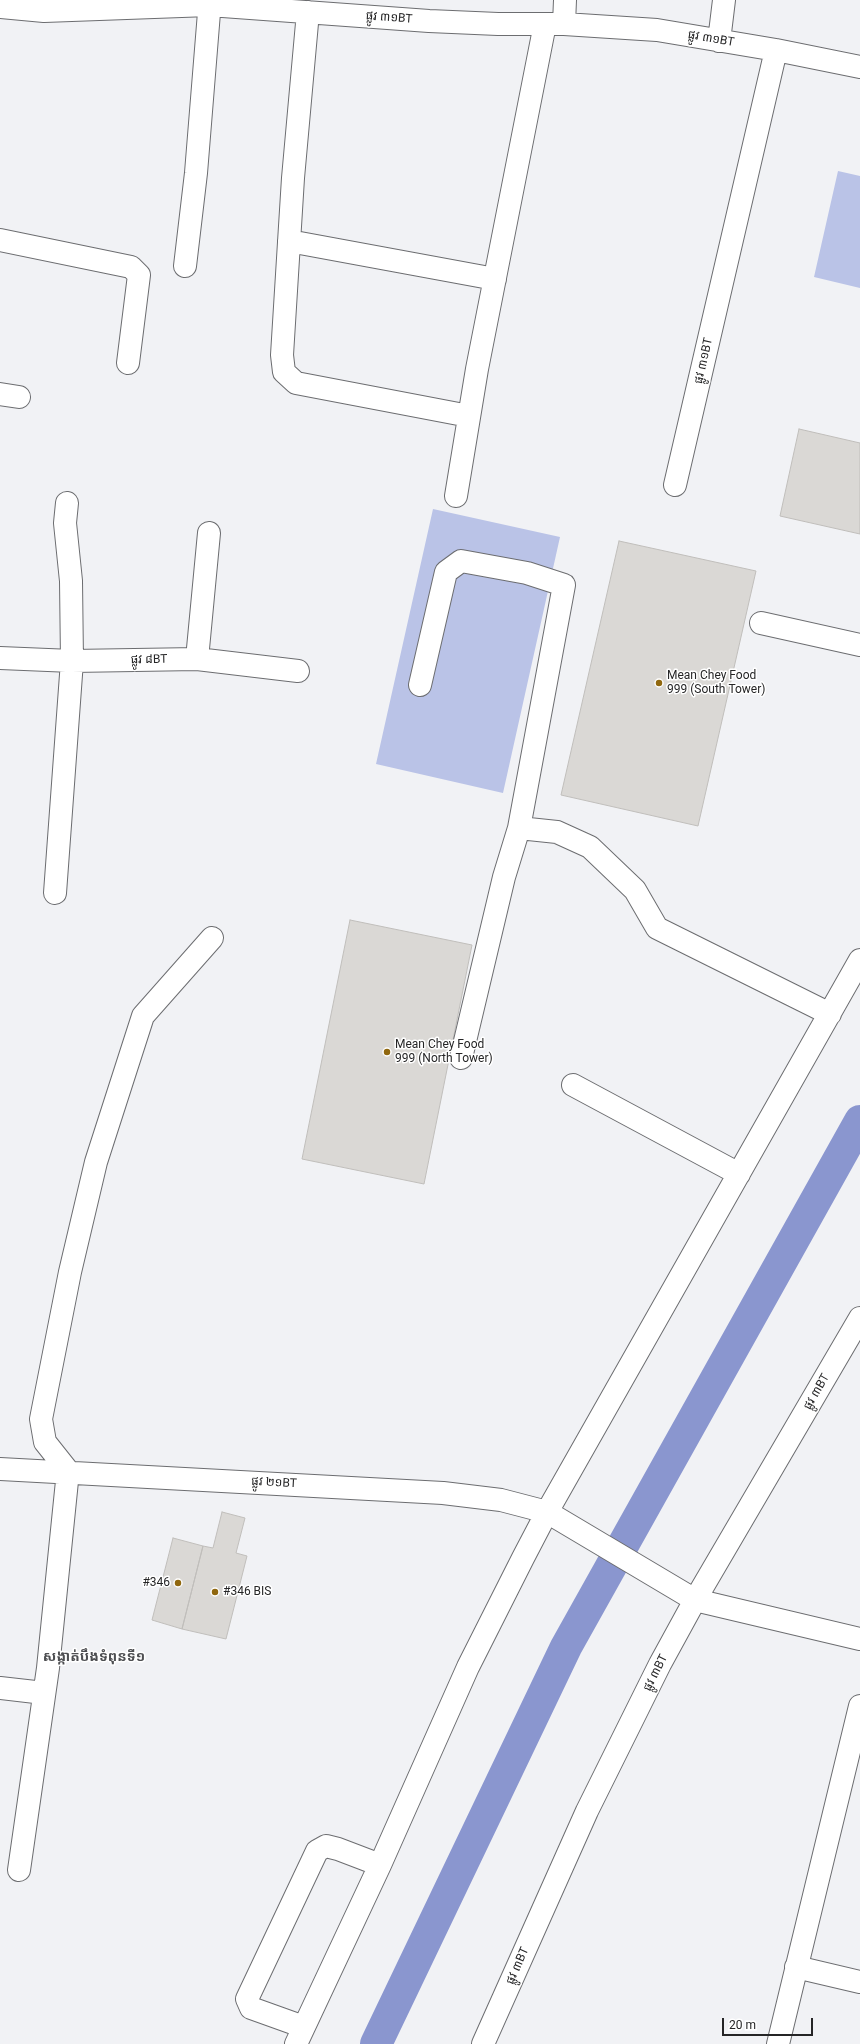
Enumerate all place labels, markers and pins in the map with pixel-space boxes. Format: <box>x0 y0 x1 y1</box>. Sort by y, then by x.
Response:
place label: Mean Chey Food 999 (South Tower) <box>667 669 765 697</box>
marker: Mean Chey Food 999 (South Tower) <box>654 678 664 688</box>
place label: Mean Chey Food 999 (North Tower) <box>395 1038 493 1066</box>
marker: Mean Chey Food 999 (North Tower) <box>382 1047 392 1057</box>
place label: #346 <box>142 1576 170 1590</box>
marker: #346 <box>173 1578 183 1588</box>
place label: #346 BIS <box>223 1585 271 1599</box>
marker: #346 BIS <box>210 1587 220 1597</box>

